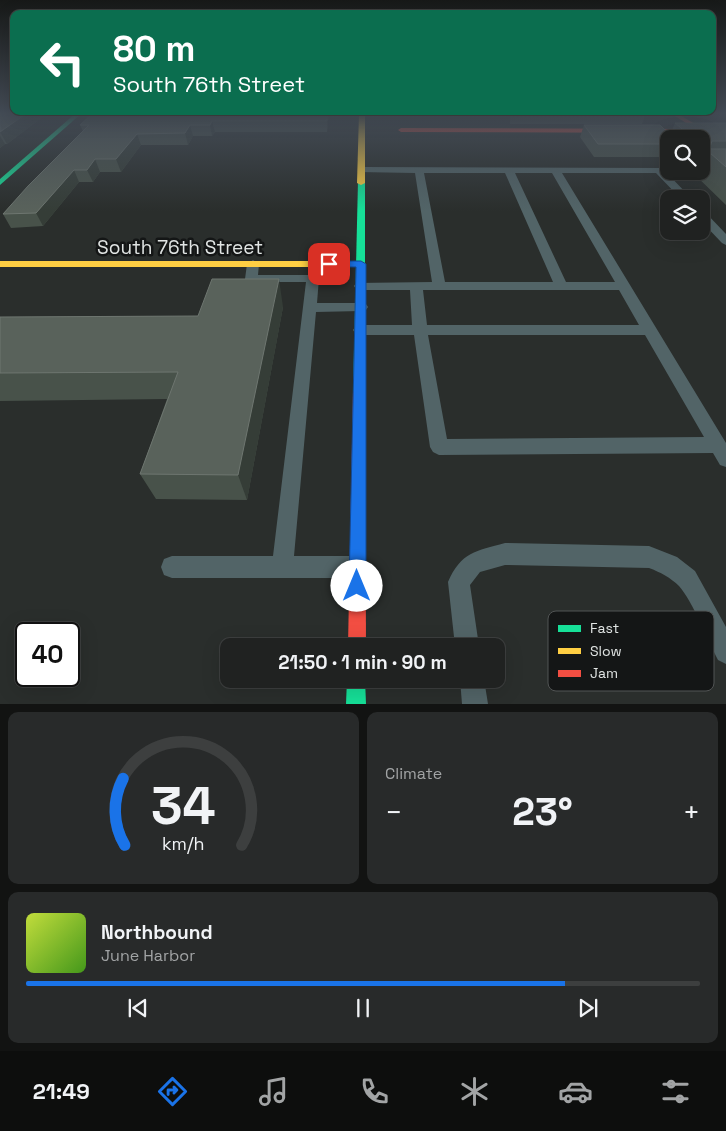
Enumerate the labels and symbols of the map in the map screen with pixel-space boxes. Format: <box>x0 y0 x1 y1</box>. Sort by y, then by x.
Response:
street label: South 76th Street <box>97 235 263 260</box>
pin <box>308 243 350 285</box>
position arrow <box>330 559 382 611</box>
legend <box>548 611 714 691</box>
text: Fast <box>590 619 619 637</box>
speed limit sign: 40 <box>15 622 80 687</box>
text: Slow <box>590 642 622 660</box>
text: Jam <box>590 664 618 682</box>

